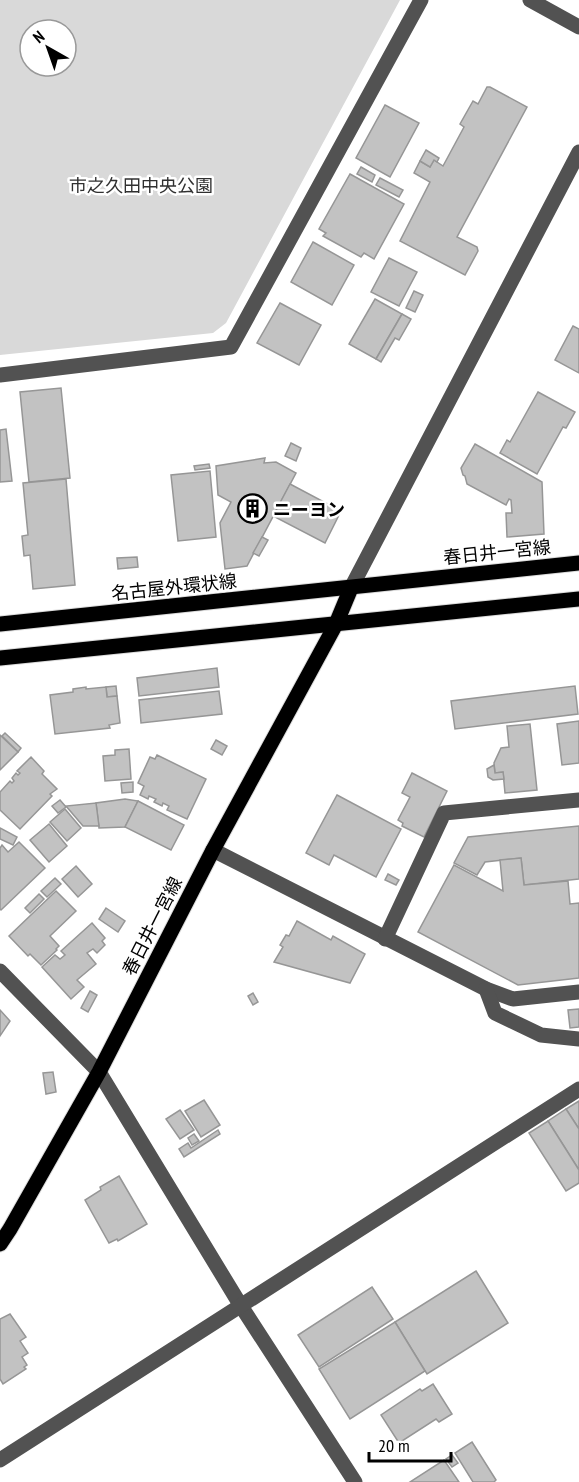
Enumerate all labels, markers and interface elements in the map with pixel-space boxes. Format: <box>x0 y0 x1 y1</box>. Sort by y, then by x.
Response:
north arrow <box>18 18 78 78</box>
text: N <box>29 26 48 47</box>
park label: 市之久田中央公園 <box>69 174 213 197</box>
building icon: ニーヨン <box>236 493 268 525</box>
place label: ニーヨン <box>273 498 345 521</box>
street label: 春日井一宮線 <box>442 535 552 569</box>
street label: 名古屋外環状線 <box>110 569 238 605</box>
street label: 春日井一宮線 <box>117 873 187 979</box>
scale bar <box>369 1425 452 1463</box>
text: 20 m <box>378 1434 410 1457</box>

